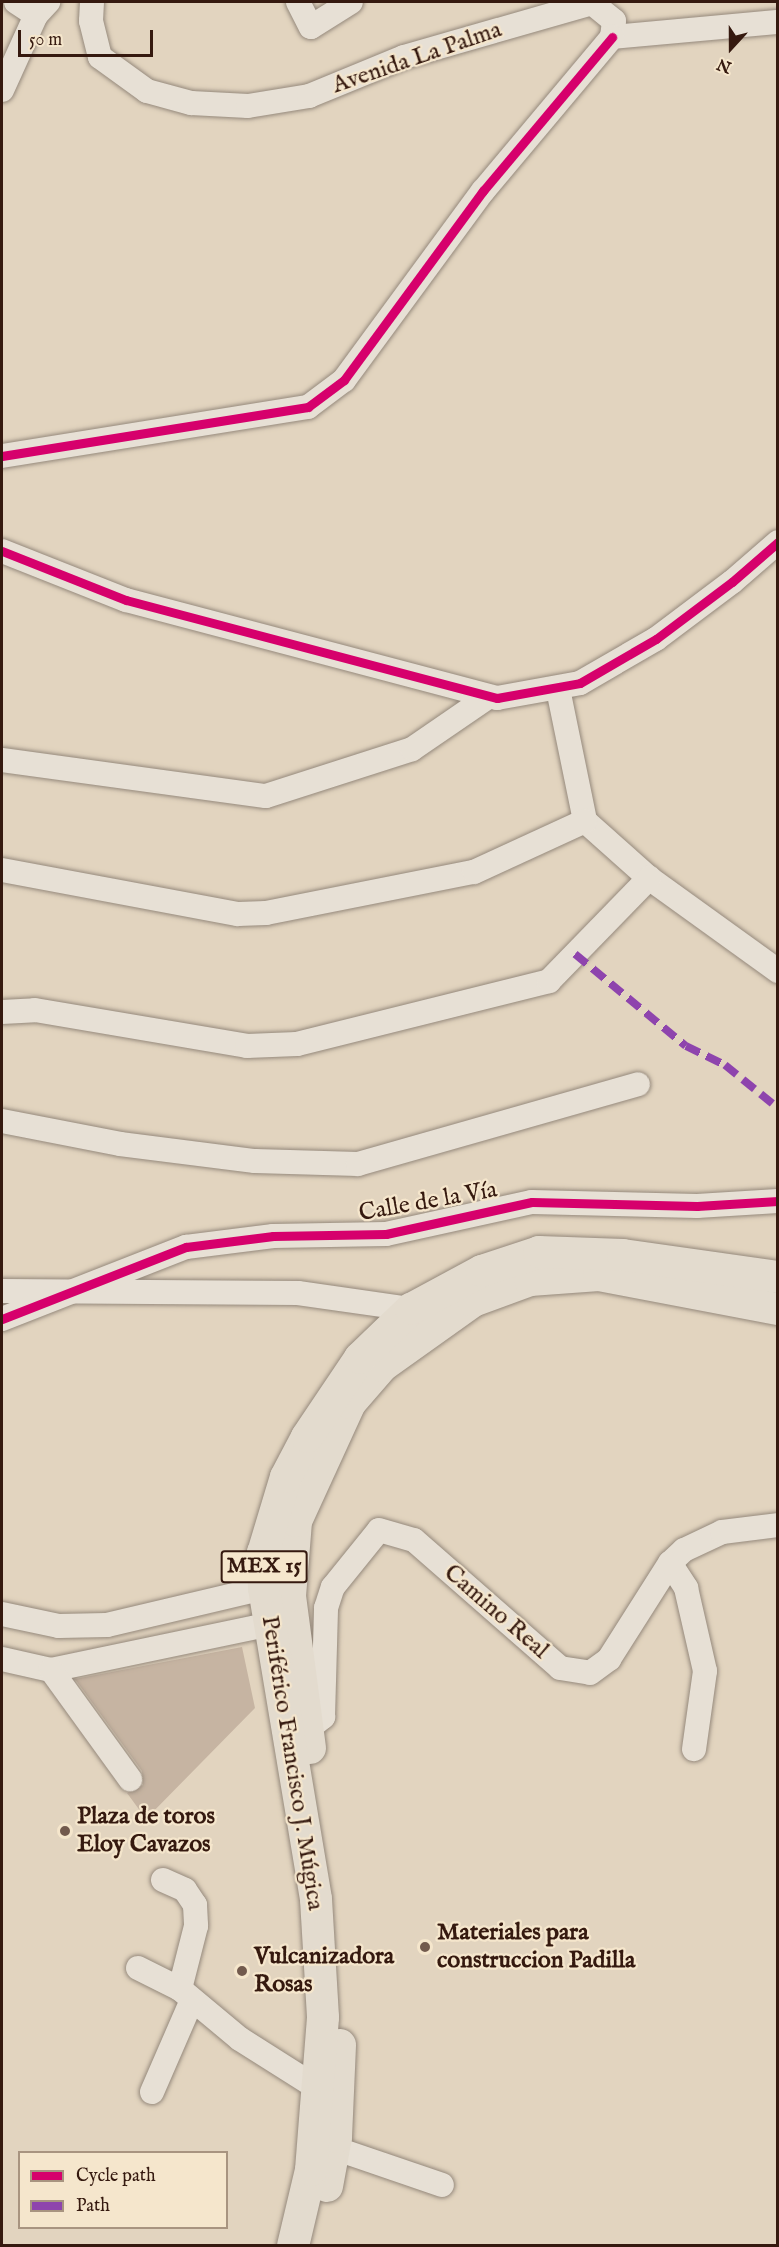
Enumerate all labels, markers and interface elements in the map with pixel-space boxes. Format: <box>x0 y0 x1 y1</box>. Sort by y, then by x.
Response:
street label: Avenida La Palma <box>329 16 505 100</box>
scale bar <box>21 18 156 56</box>
north arrow <box>701 18 761 78</box>
text: 50 m <box>29 29 62 52</box>
text: N <box>715 53 735 77</box>
street label: Calle de la Vía <box>357 1176 499 1228</box>
road number: MEX 15 <box>220 1548 308 1586</box>
street label: Camino Real <box>438 1559 554 1665</box>
street label: Periférico Francisco J. Múgica <box>254 1614 330 1912</box>
place label: Plaza de toros Eloy Cavazos <box>77 1803 215 1859</box>
marker: Plaza de toros Eloy Cavazos <box>58 1824 72 1838</box>
place label: Materiales para construccion Padilla <box>437 1919 635 1975</box>
marker: Materiales para construccion Padilla <box>418 1940 432 1954</box>
place label: Vulcanizadora Rosas <box>254 1943 394 1999</box>
marker: Vulcanizadora Rosas <box>235 1964 249 1978</box>
legend <box>18 2151 228 2229</box>
text: Cycle path <box>76 2165 156 2188</box>
text: Path <box>76 2195 110 2218</box>

